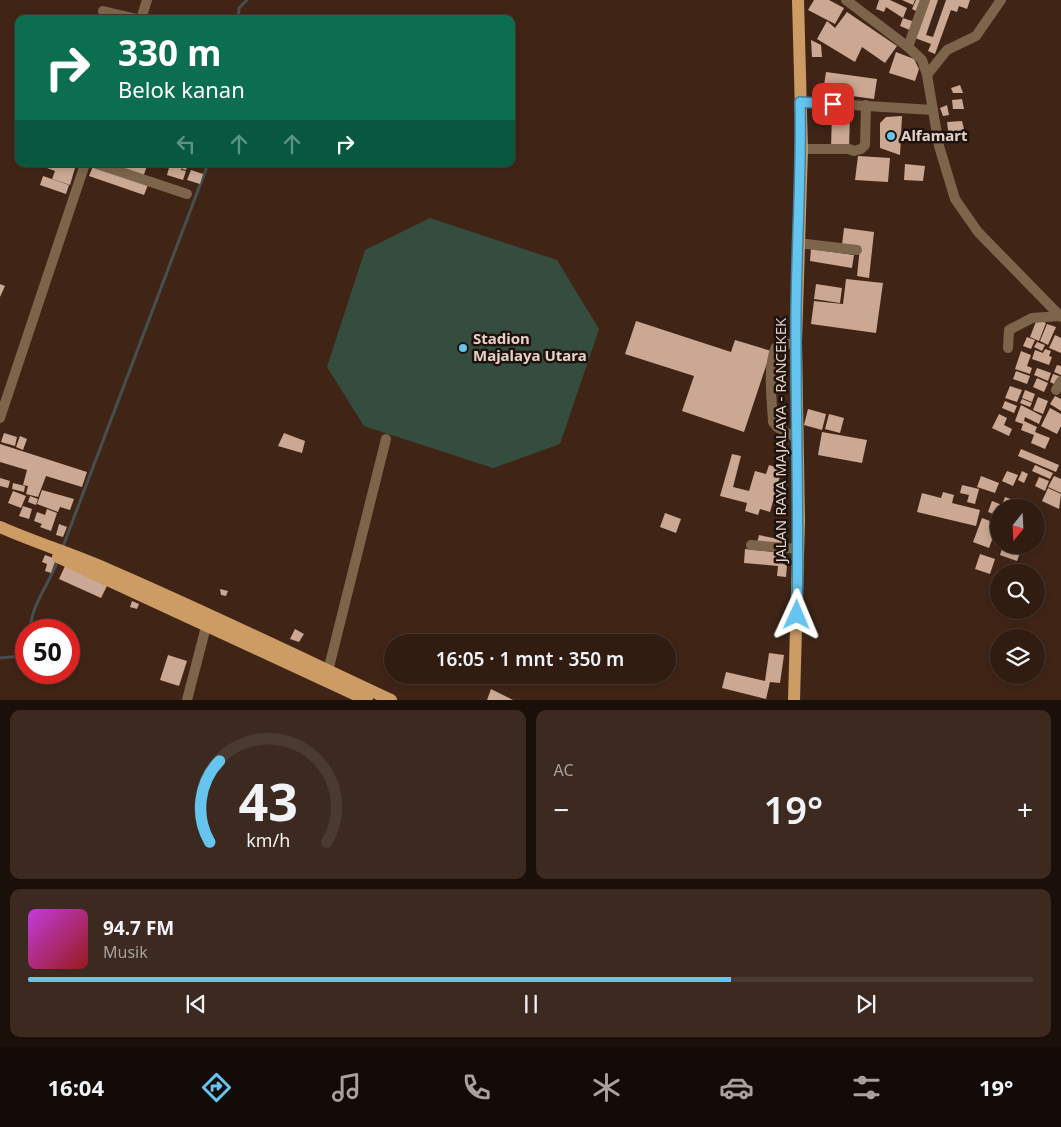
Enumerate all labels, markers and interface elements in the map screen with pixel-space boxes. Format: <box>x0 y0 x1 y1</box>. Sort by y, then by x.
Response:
text: 330 m <box>118 29 221 76</box>
icon: right <box>35 35 100 100</box>
text: Belok kanan <box>118 74 245 104</box>
pin <box>812 83 854 125</box>
icon: arrive <box>819 90 847 118</box>
place label: Alfamart <box>901 125 968 145</box>
icon: left <box>172 130 200 158</box>
icon: ahead <box>225 130 253 158</box>
icon: ahead <box>278 130 306 158</box>
icon: right <box>331 130 359 158</box>
marker: Alfamart <box>885 130 897 142</box>
street label: JALAN RAYA MAJALAYA - RANCEKEK <box>770 317 790 564</box>
place label: Stadion Majalaya Utara <box>473 328 587 365</box>
marker: Stadion Majalaya Utara <box>457 342 469 354</box>
north arrow <box>990 499 1045 554</box>
map controls <box>990 499 1045 684</box>
button: search <box>990 564 1045 619</box>
position arrow <box>770 588 822 640</box>
speed limit sign: 50 <box>15 619 80 684</box>
button: layers <box>990 629 1045 684</box>
text: 16:05 · 1 mnt · 350 m <box>436 646 624 672</box>
text: AC <box>554 759 574 781</box>
text: 43 <box>238 765 298 836</box>
text: 19° <box>763 783 823 835</box>
text: − <box>554 790 570 828</box>
text: + <box>1017 790 1033 828</box>
text: km/h <box>246 828 290 852</box>
text: 94.7 FM <box>103 915 174 941</box>
text: Musik <box>103 941 148 963</box>
icon: previous <box>182 990 210 1018</box>
icon: pause <box>517 990 545 1018</box>
icon: next <box>852 990 880 1018</box>
icon: directions <box>199 1070 234 1105</box>
icon: music <box>329 1070 364 1105</box>
icon: phone <box>459 1070 494 1105</box>
icon: climate <box>589 1070 624 1105</box>
icon: car <box>719 1070 754 1105</box>
icon: filters <box>849 1070 884 1105</box>
text: 16:04 <box>47 1072 104 1102</box>
text: 19° <box>979 1072 1013 1102</box>

